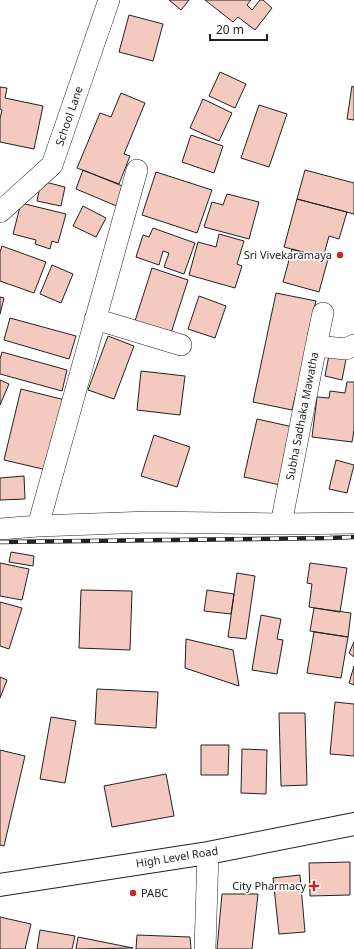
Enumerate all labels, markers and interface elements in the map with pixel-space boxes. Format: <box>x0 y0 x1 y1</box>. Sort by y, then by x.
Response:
scale bar <box>210 16 267 42</box>
text: 20 m <box>216 21 244 38</box>
street label: School Lane <box>51 84 86 148</box>
place label: Sri Vivekaramaya <box>244 247 332 262</box>
marker: Sri Vivekaramaya <box>335 250 345 260</box>
street label: Subha Sadhaka Mawatha <box>282 351 321 481</box>
street label: High Level Road <box>135 843 219 870</box>
place label: City Pharmacy <box>232 878 306 893</box>
marker: City Pharmacy <box>309 881 319 891</box>
place label: PABC <box>141 885 168 900</box>
marker: PABC <box>128 888 138 898</box>

